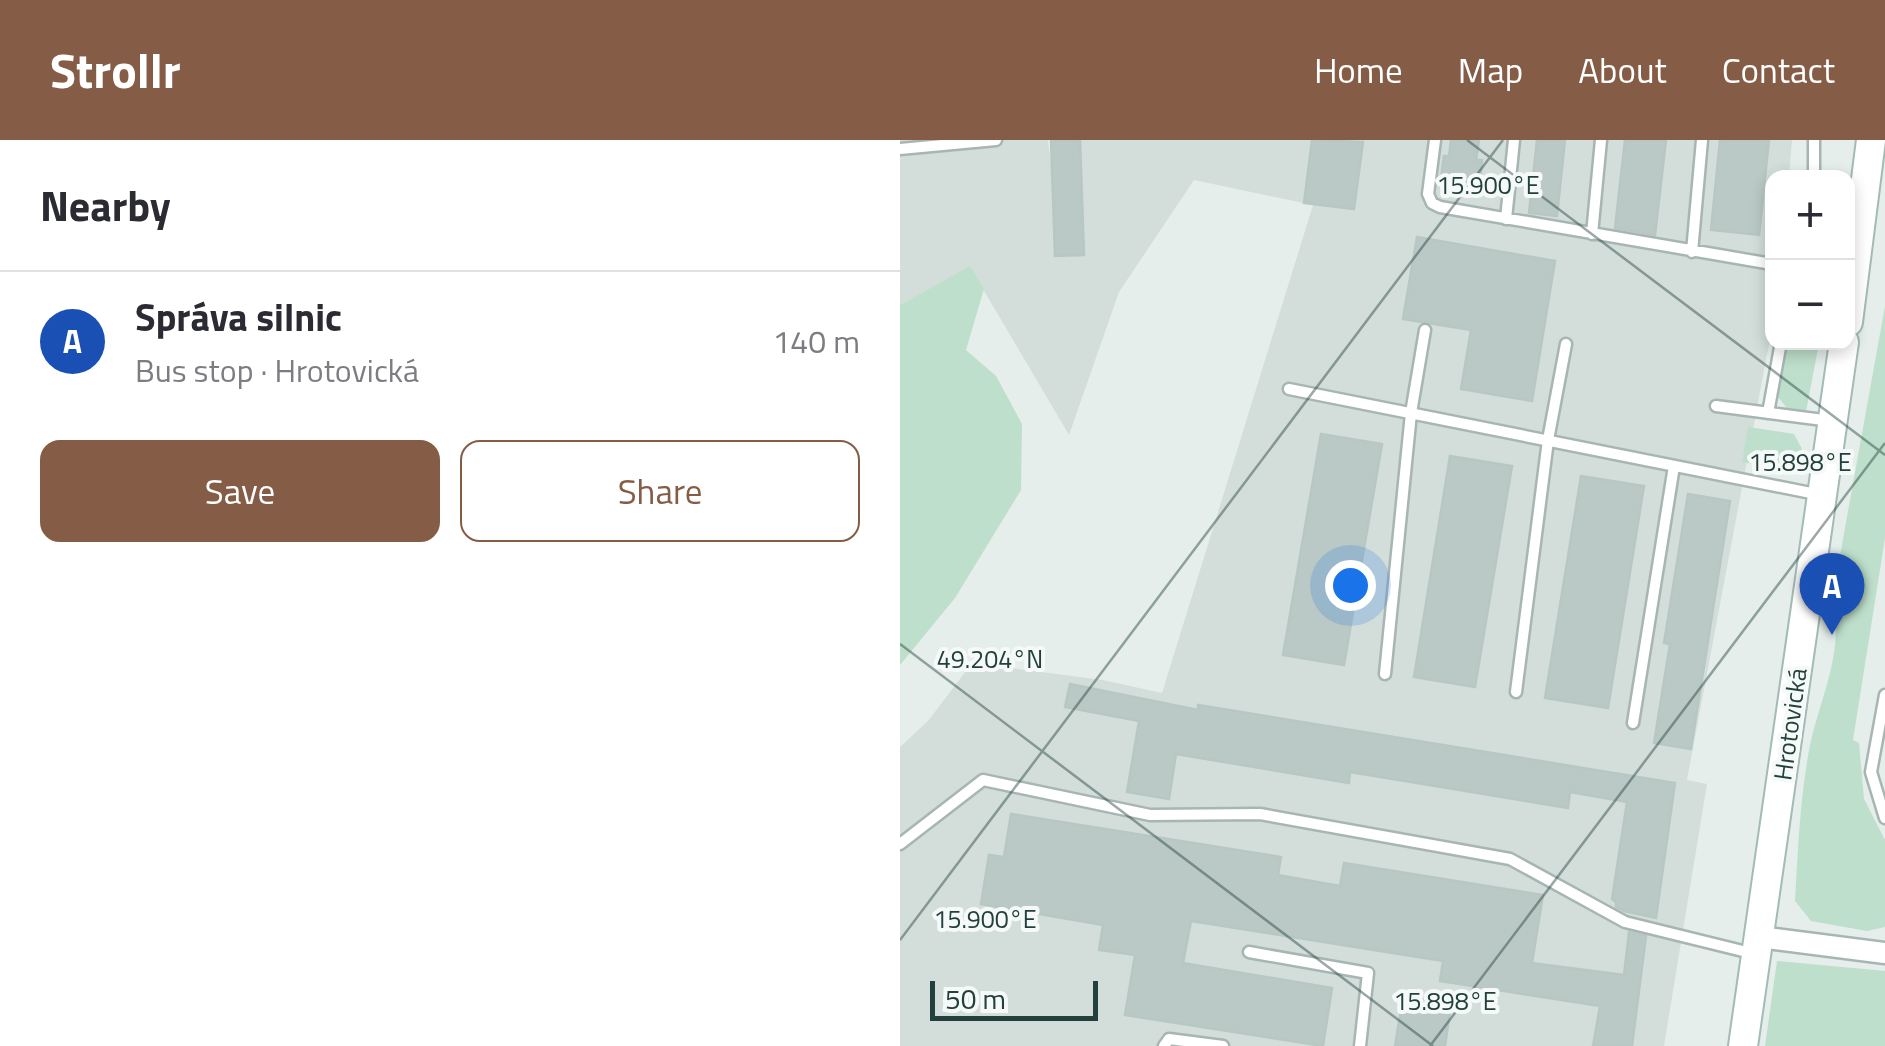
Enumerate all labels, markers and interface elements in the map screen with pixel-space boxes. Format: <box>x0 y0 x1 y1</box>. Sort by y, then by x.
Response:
text: Strollr <box>50 34 181 107</box>
text: Home <box>1314 43 1403 97</box>
text: Map <box>1458 43 1523 97</box>
text: About <box>1578 43 1667 97</box>
text: Contact <box>1722 43 1835 97</box>
text: 15.900°E <box>1436 166 1540 204</box>
map controls <box>1765 170 1855 350</box>
button: + <box>1765 170 1855 260</box>
text: Nearby <box>40 173 171 237</box>
button: − <box>1765 260 1855 350</box>
text: Správa silnic <box>135 288 342 346</box>
text: A <box>63 317 82 365</box>
text: 140 m <box>772 317 860 365</box>
text: Bus stop · Hrotovická <box>135 346 419 394</box>
button: Save <box>40 440 440 542</box>
button: Share <box>460 440 860 542</box>
text: 15.898°E <box>1748 443 1852 481</box>
pin: A <box>1800 552 1864 635</box>
your location <box>1325 560 1376 611</box>
text: 49.204°N <box>937 640 1043 678</box>
street label: Hrotovická <box>1763 665 1817 783</box>
text: 15.900°E <box>933 900 1037 938</box>
scale bar <box>930 976 1098 1020</box>
text: 50 m <box>945 977 1006 1020</box>
text: 15.898°E <box>1393 982 1497 1020</box>

